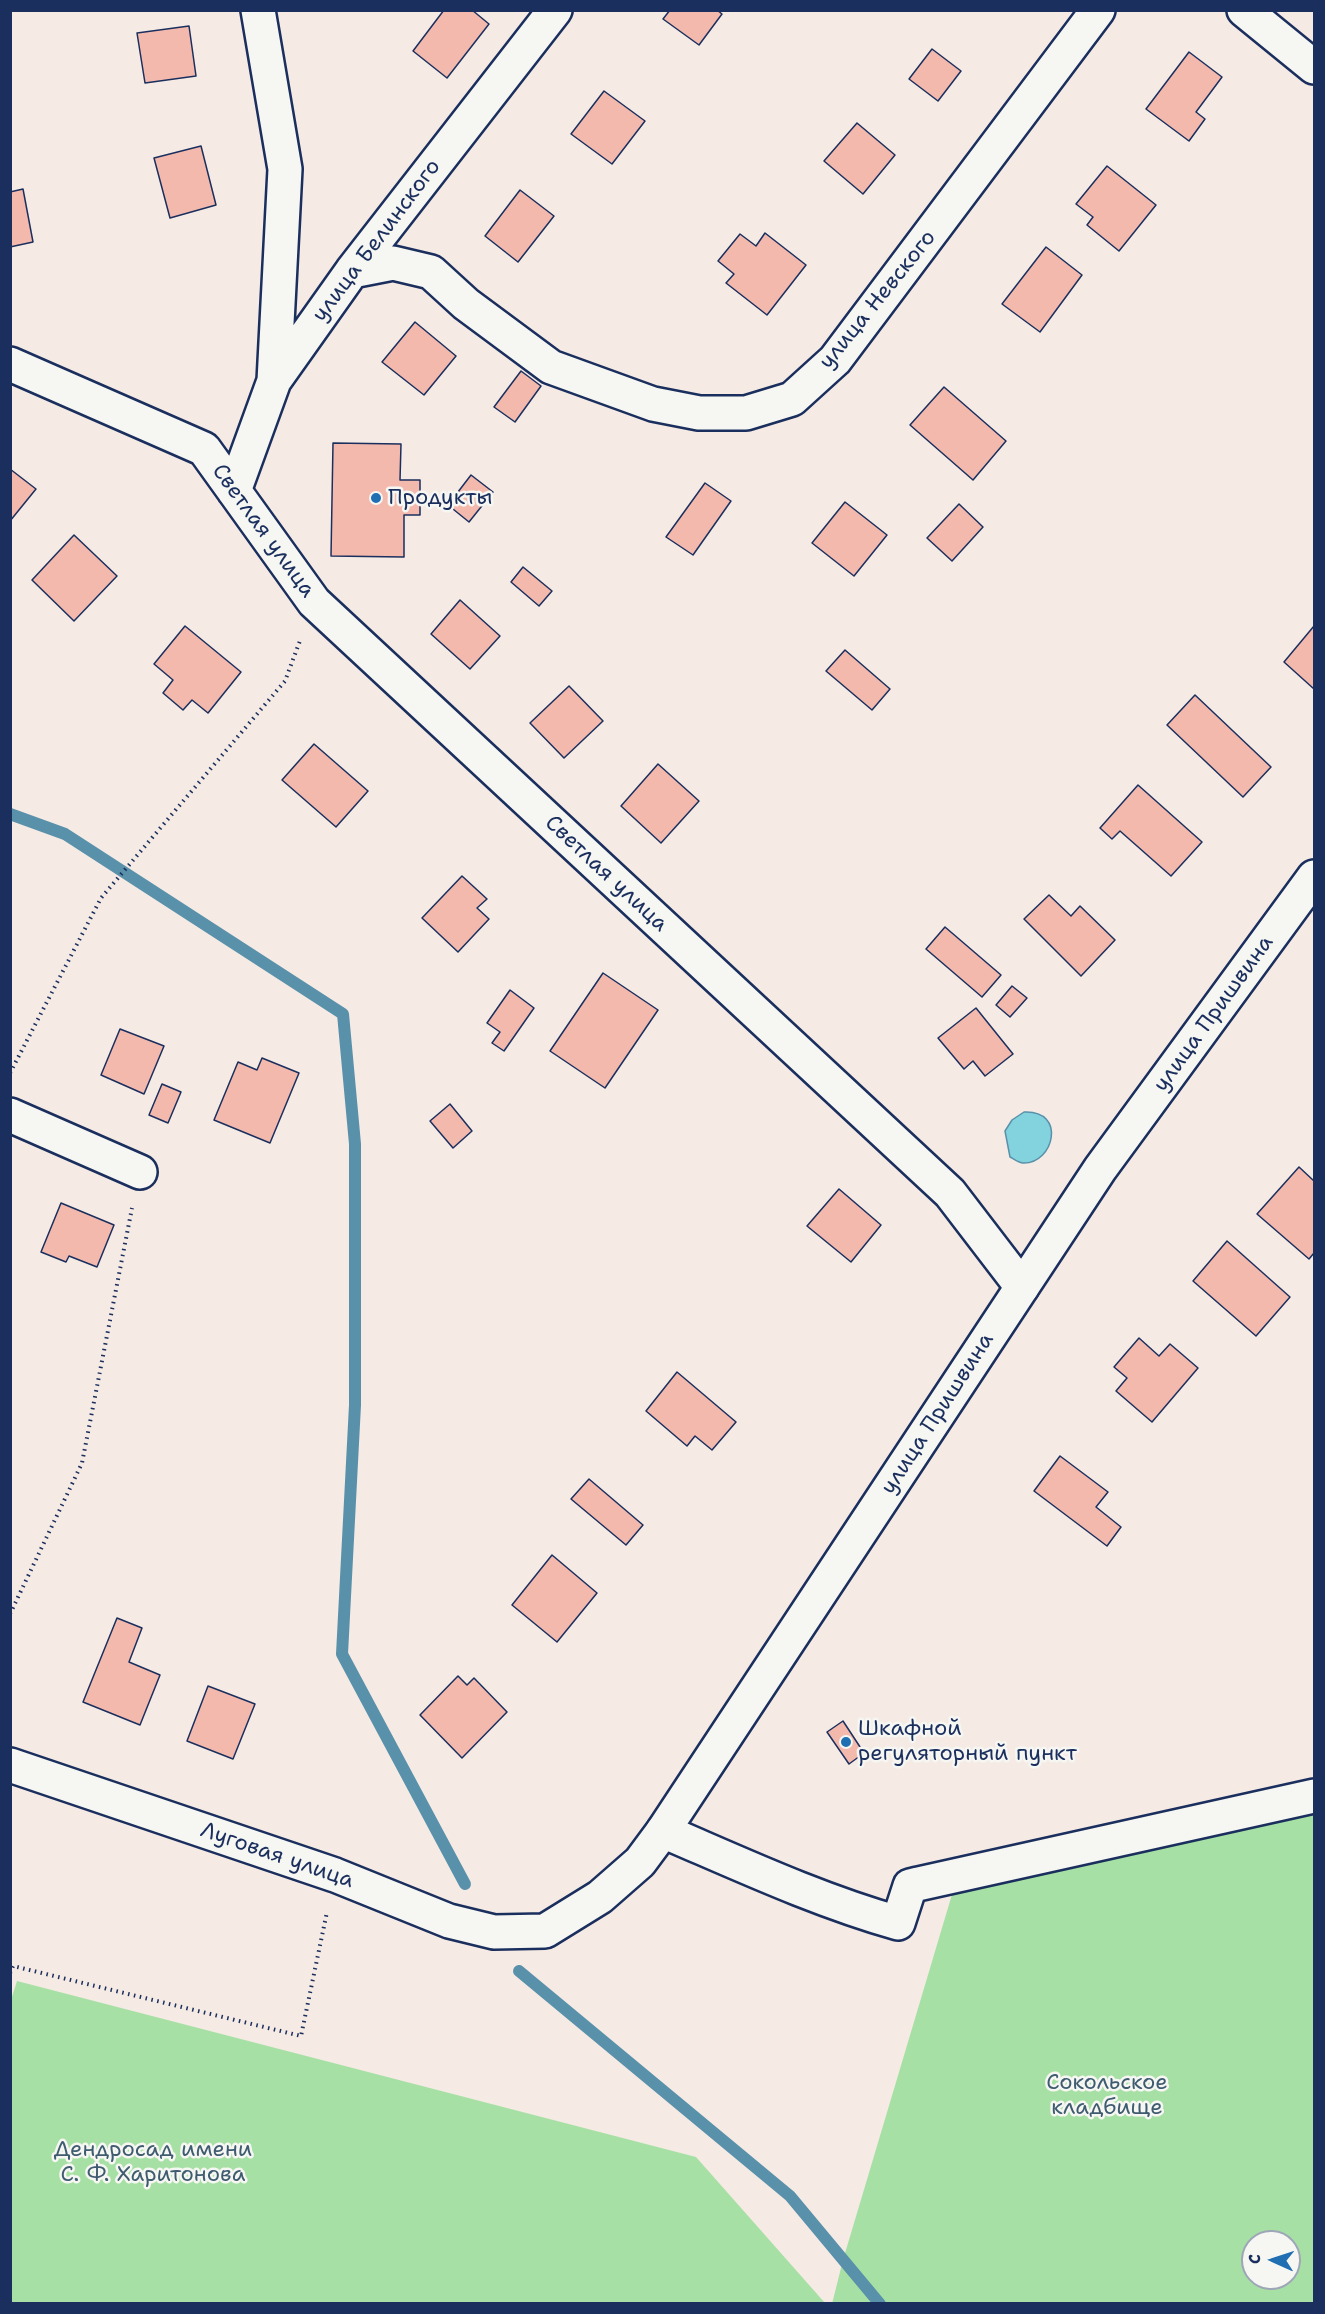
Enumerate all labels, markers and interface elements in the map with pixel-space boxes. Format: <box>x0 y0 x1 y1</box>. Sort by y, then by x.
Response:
street label: улица Белинского <box>307 154 447 328</box>
street label: улица Невского <box>814 225 942 375</box>
street label: Светлая улица <box>206 459 320 603</box>
place label: Продукты <box>388 485 493 511</box>
marker: Продукты <box>369 491 383 505</box>
street label: Светлая улица <box>539 810 673 938</box>
street label: улица Пришвина <box>1148 931 1280 1097</box>
street label: улица Пришвина <box>876 1328 1000 1500</box>
place label: Шкафной регуляторный пункт <box>858 1716 1077 1768</box>
marker: Шкафной регуляторный пункт <box>839 1735 853 1749</box>
street label: Луговая улица <box>197 1817 357 1895</box>
park label: Сокольское кладбище <box>1046 2070 1168 2122</box>
park label: Дендросад имени С. Ф. Харитонова <box>54 2137 252 2188</box>
north arrow <box>1241 2230 1301 2290</box>
text: С <box>1244 2254 1265 2265</box>

